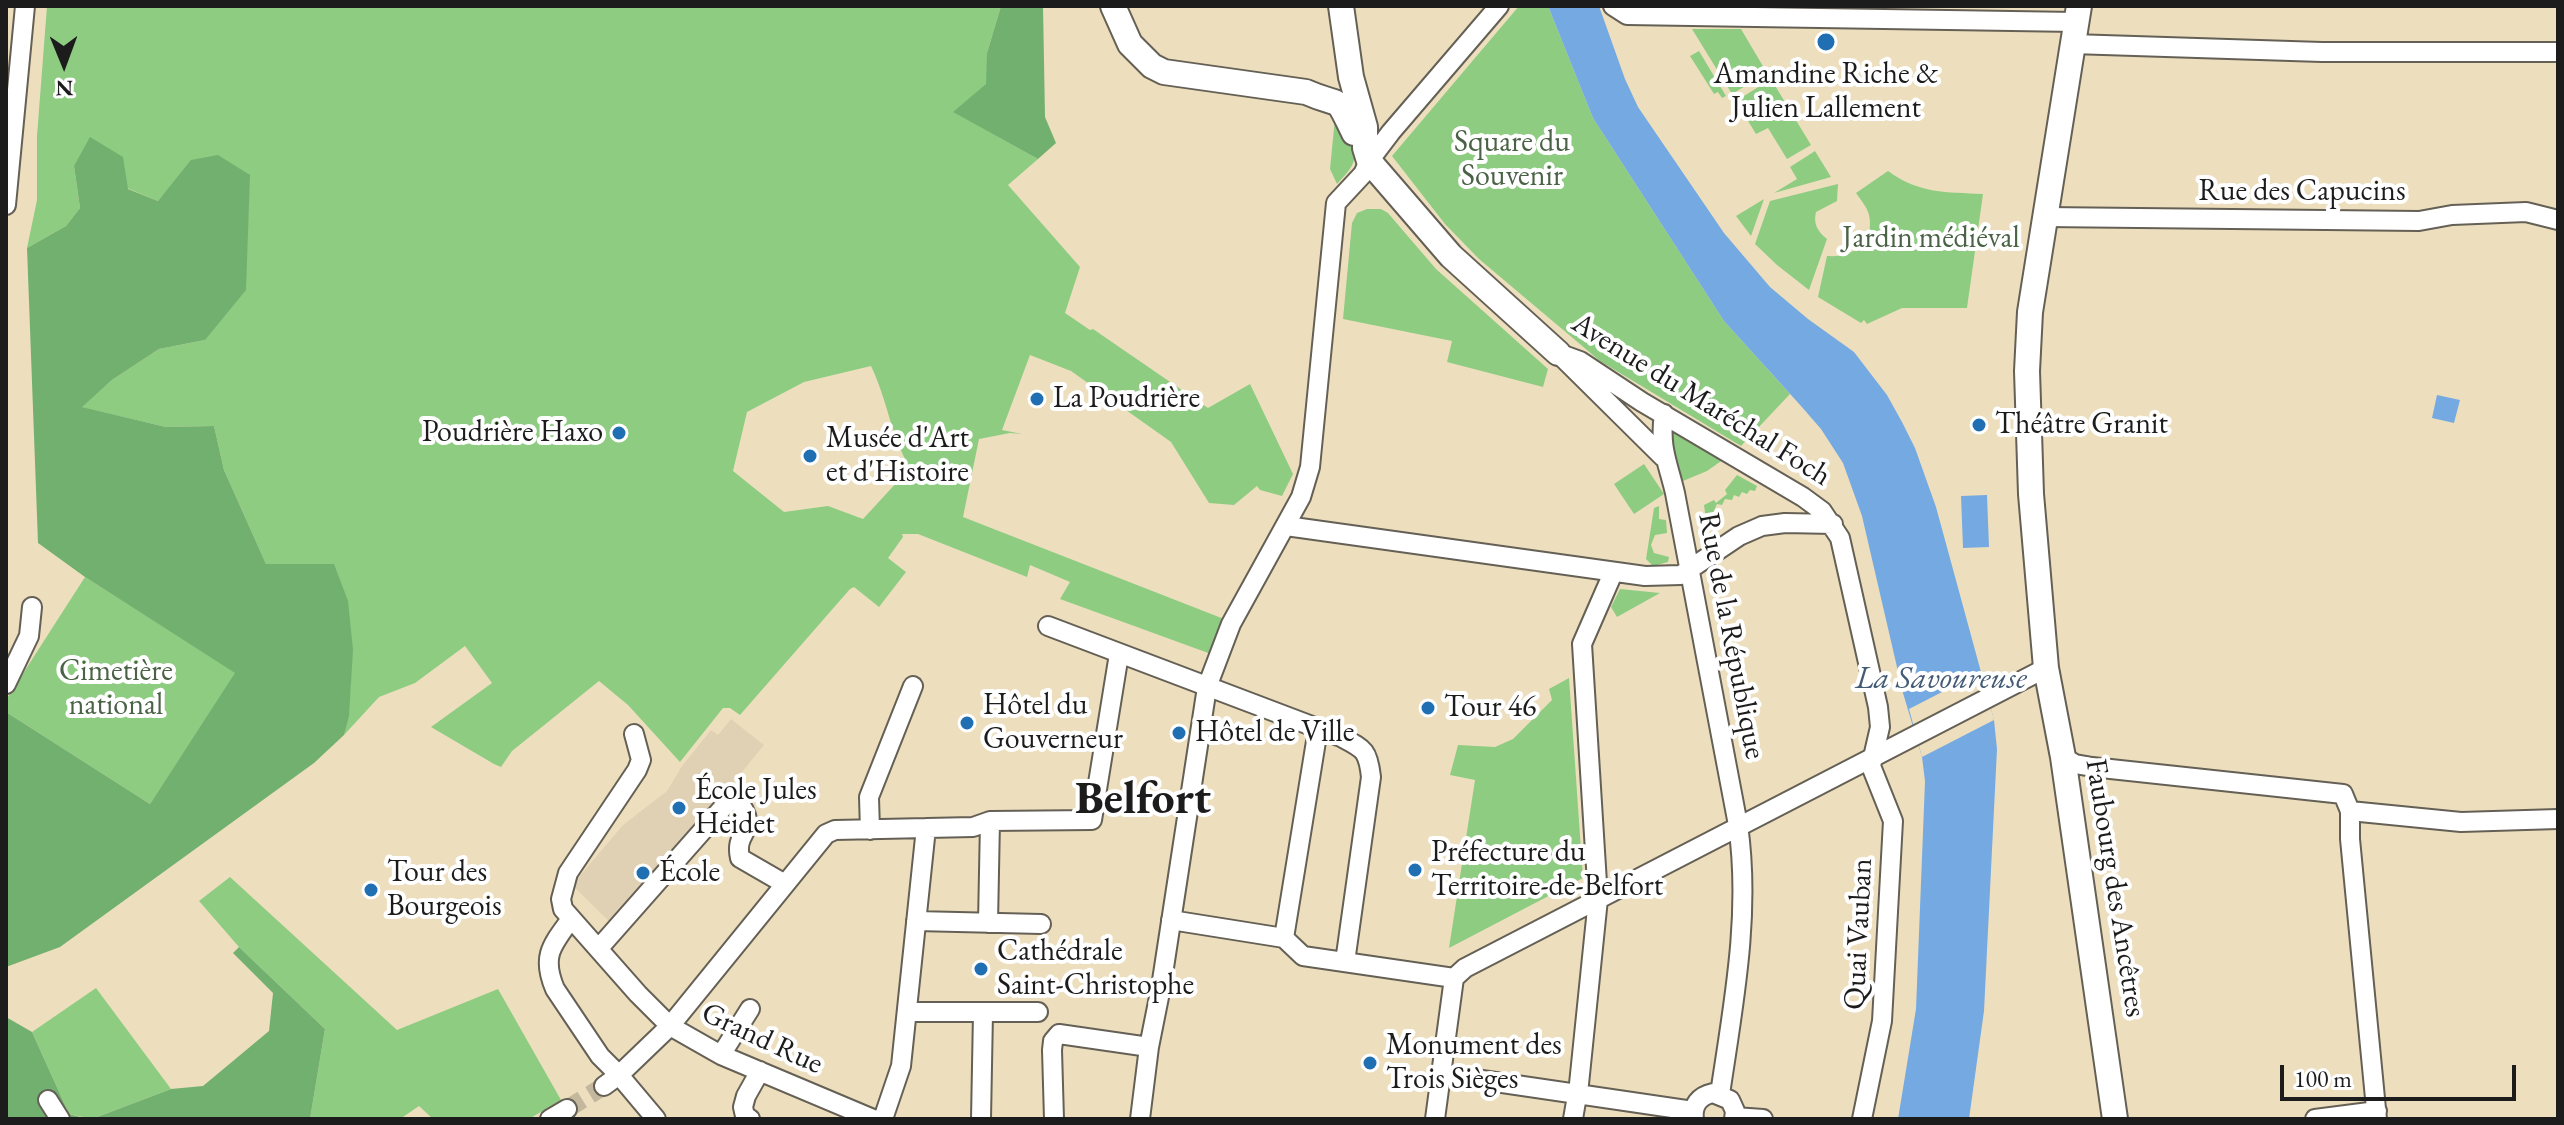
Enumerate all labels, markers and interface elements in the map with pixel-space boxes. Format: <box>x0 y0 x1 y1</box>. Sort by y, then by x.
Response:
north arrow <box>24 24 104 104</box>
marker: Amandine Riche & Julien Lallement <box>1815 31 1837 53</box>
place label: Amandine Riche & Julien Lallement <box>1714 57 1938 128</box>
text: N <box>55 74 74 103</box>
park label: Square du Souvenir <box>1454 125 1570 196</box>
street label: Rue des Capucins <box>2198 174 2406 210</box>
park label: Jardin médiéval <box>1842 221 2020 257</box>
street label: Avenue du Maréchal Foch <box>1565 306 1837 494</box>
place label: La Poudrière <box>1053 381 1200 417</box>
marker: La Poudrière <box>1028 390 1046 408</box>
place label: Théâtre Granit <box>1995 407 2168 443</box>
place label: Poudrière Haxo <box>422 415 603 451</box>
marker: Théâtre Granit <box>1970 416 1988 434</box>
place label: Musée d'Art et d'Histoire <box>826 421 969 492</box>
marker: Poudrière Haxo <box>610 424 628 442</box>
marker: Musée d'Art et d'Histoire <box>801 447 819 465</box>
street label: Rue de la République <box>1689 510 1773 762</box>
park label: Cimetière national <box>59 654 173 724</box>
water label: La Savoureuse <box>1855 660 2027 698</box>
place label: Hôtel du Gouverneur <box>983 688 1123 758</box>
place label: Tour 46 <box>1444 690 1536 726</box>
marker: Tour 46 <box>1419 699 1437 717</box>
marker: Hôtel du Gouverneur <box>958 714 976 732</box>
place label: Hôtel de Ville <box>1195 715 1354 751</box>
marker: Hôtel de Ville <box>1170 724 1188 742</box>
street label: Faubourg des Ancêtres <box>2077 756 2153 1020</box>
district label: Belfort <box>1075 772 1211 828</box>
place label: École Jules Heidet <box>695 773 817 844</box>
marker: École Jules Heidet <box>670 799 688 817</box>
place label: Préfecture du Territoire-de-Belfort <box>1431 835 1663 906</box>
place label: Tour des Bourgeois <box>387 855 502 926</box>
place label: École <box>659 855 720 891</box>
street label: Quai Vauban <box>1837 857 1881 1011</box>
marker: Préfecture du Territoire-de-Belfort <box>1406 861 1424 879</box>
marker: École <box>634 864 652 882</box>
marker: Tour des Bourgeois <box>362 881 380 899</box>
place label: Cathédrale Saint-Christophe <box>997 934 1194 1004</box>
marker: Cathédrale Saint-Christophe <box>972 960 990 978</box>
street label: Grand Rue <box>696 995 828 1083</box>
place label: Monument des Trois Sièges <box>1386 1028 1562 1098</box>
scale bar <box>2284 1049 2520 1099</box>
marker: Monument des Trois Sièges <box>1361 1054 1379 1072</box>
text: 100 m <box>2294 1063 2352 1094</box>

